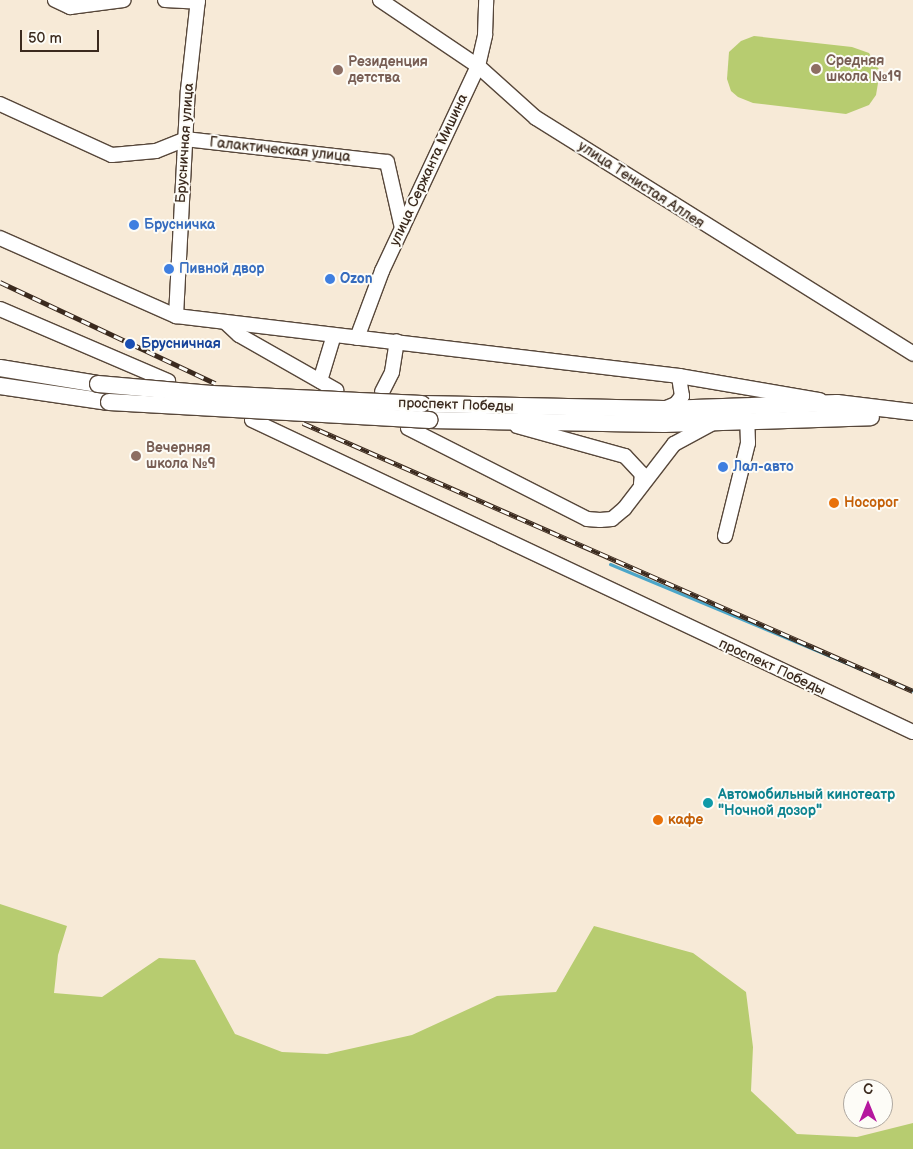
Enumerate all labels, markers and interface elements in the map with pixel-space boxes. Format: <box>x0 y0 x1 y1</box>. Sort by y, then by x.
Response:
scale bar <box>22 20 101 52</box>
text: 50 m <box>28 29 62 48</box>
place label: Средняя школа №19 <box>826 53 902 85</box>
place label: Резиденция детства <box>348 54 428 86</box>
marker: Средняя школа №19 <box>810 63 822 75</box>
marker: Резиденция детства <box>332 64 344 76</box>
street label: Брусничная улица <box>172 82 198 204</box>
street label: улица Сержанта Мишина <box>386 91 472 249</box>
street label: Галактическая улица <box>209 134 351 166</box>
street label: улица Тенистая Аллея <box>575 138 707 232</box>
place label: Брусничка <box>144 217 215 233</box>
marker: Брусничка <box>128 219 140 231</box>
place label: Пивной двор <box>179 261 265 277</box>
marker: Пивной двор <box>163 263 175 275</box>
place label: Ozon <box>340 271 373 287</box>
marker: Ozon <box>324 273 336 285</box>
place label: Брусничная <box>141 336 221 352</box>
marker: Брусничная <box>123 337 137 351</box>
street label: проспект Победы <box>398 395 514 415</box>
place label: Вечерняя школа №9 <box>146 440 216 472</box>
marker: Вечерняя школа №9 <box>130 450 142 462</box>
place label: Лал-авто <box>733 459 794 475</box>
marker: Лал-авто <box>717 461 729 473</box>
place label: Носорог <box>844 495 899 511</box>
marker: Носорог <box>828 497 840 509</box>
street label: проспект Победы <box>716 635 828 699</box>
place label: Автомобильный кинотеатр "Ночной дозор" <box>718 787 895 820</box>
marker: Автомобильный кинотеатр "Ночной дозор" <box>702 797 714 809</box>
place label: кафе <box>668 812 703 828</box>
marker: кафе <box>652 814 664 826</box>
north arrow <box>843 1079 893 1129</box>
text: С <box>863 1081 873 1098</box>

